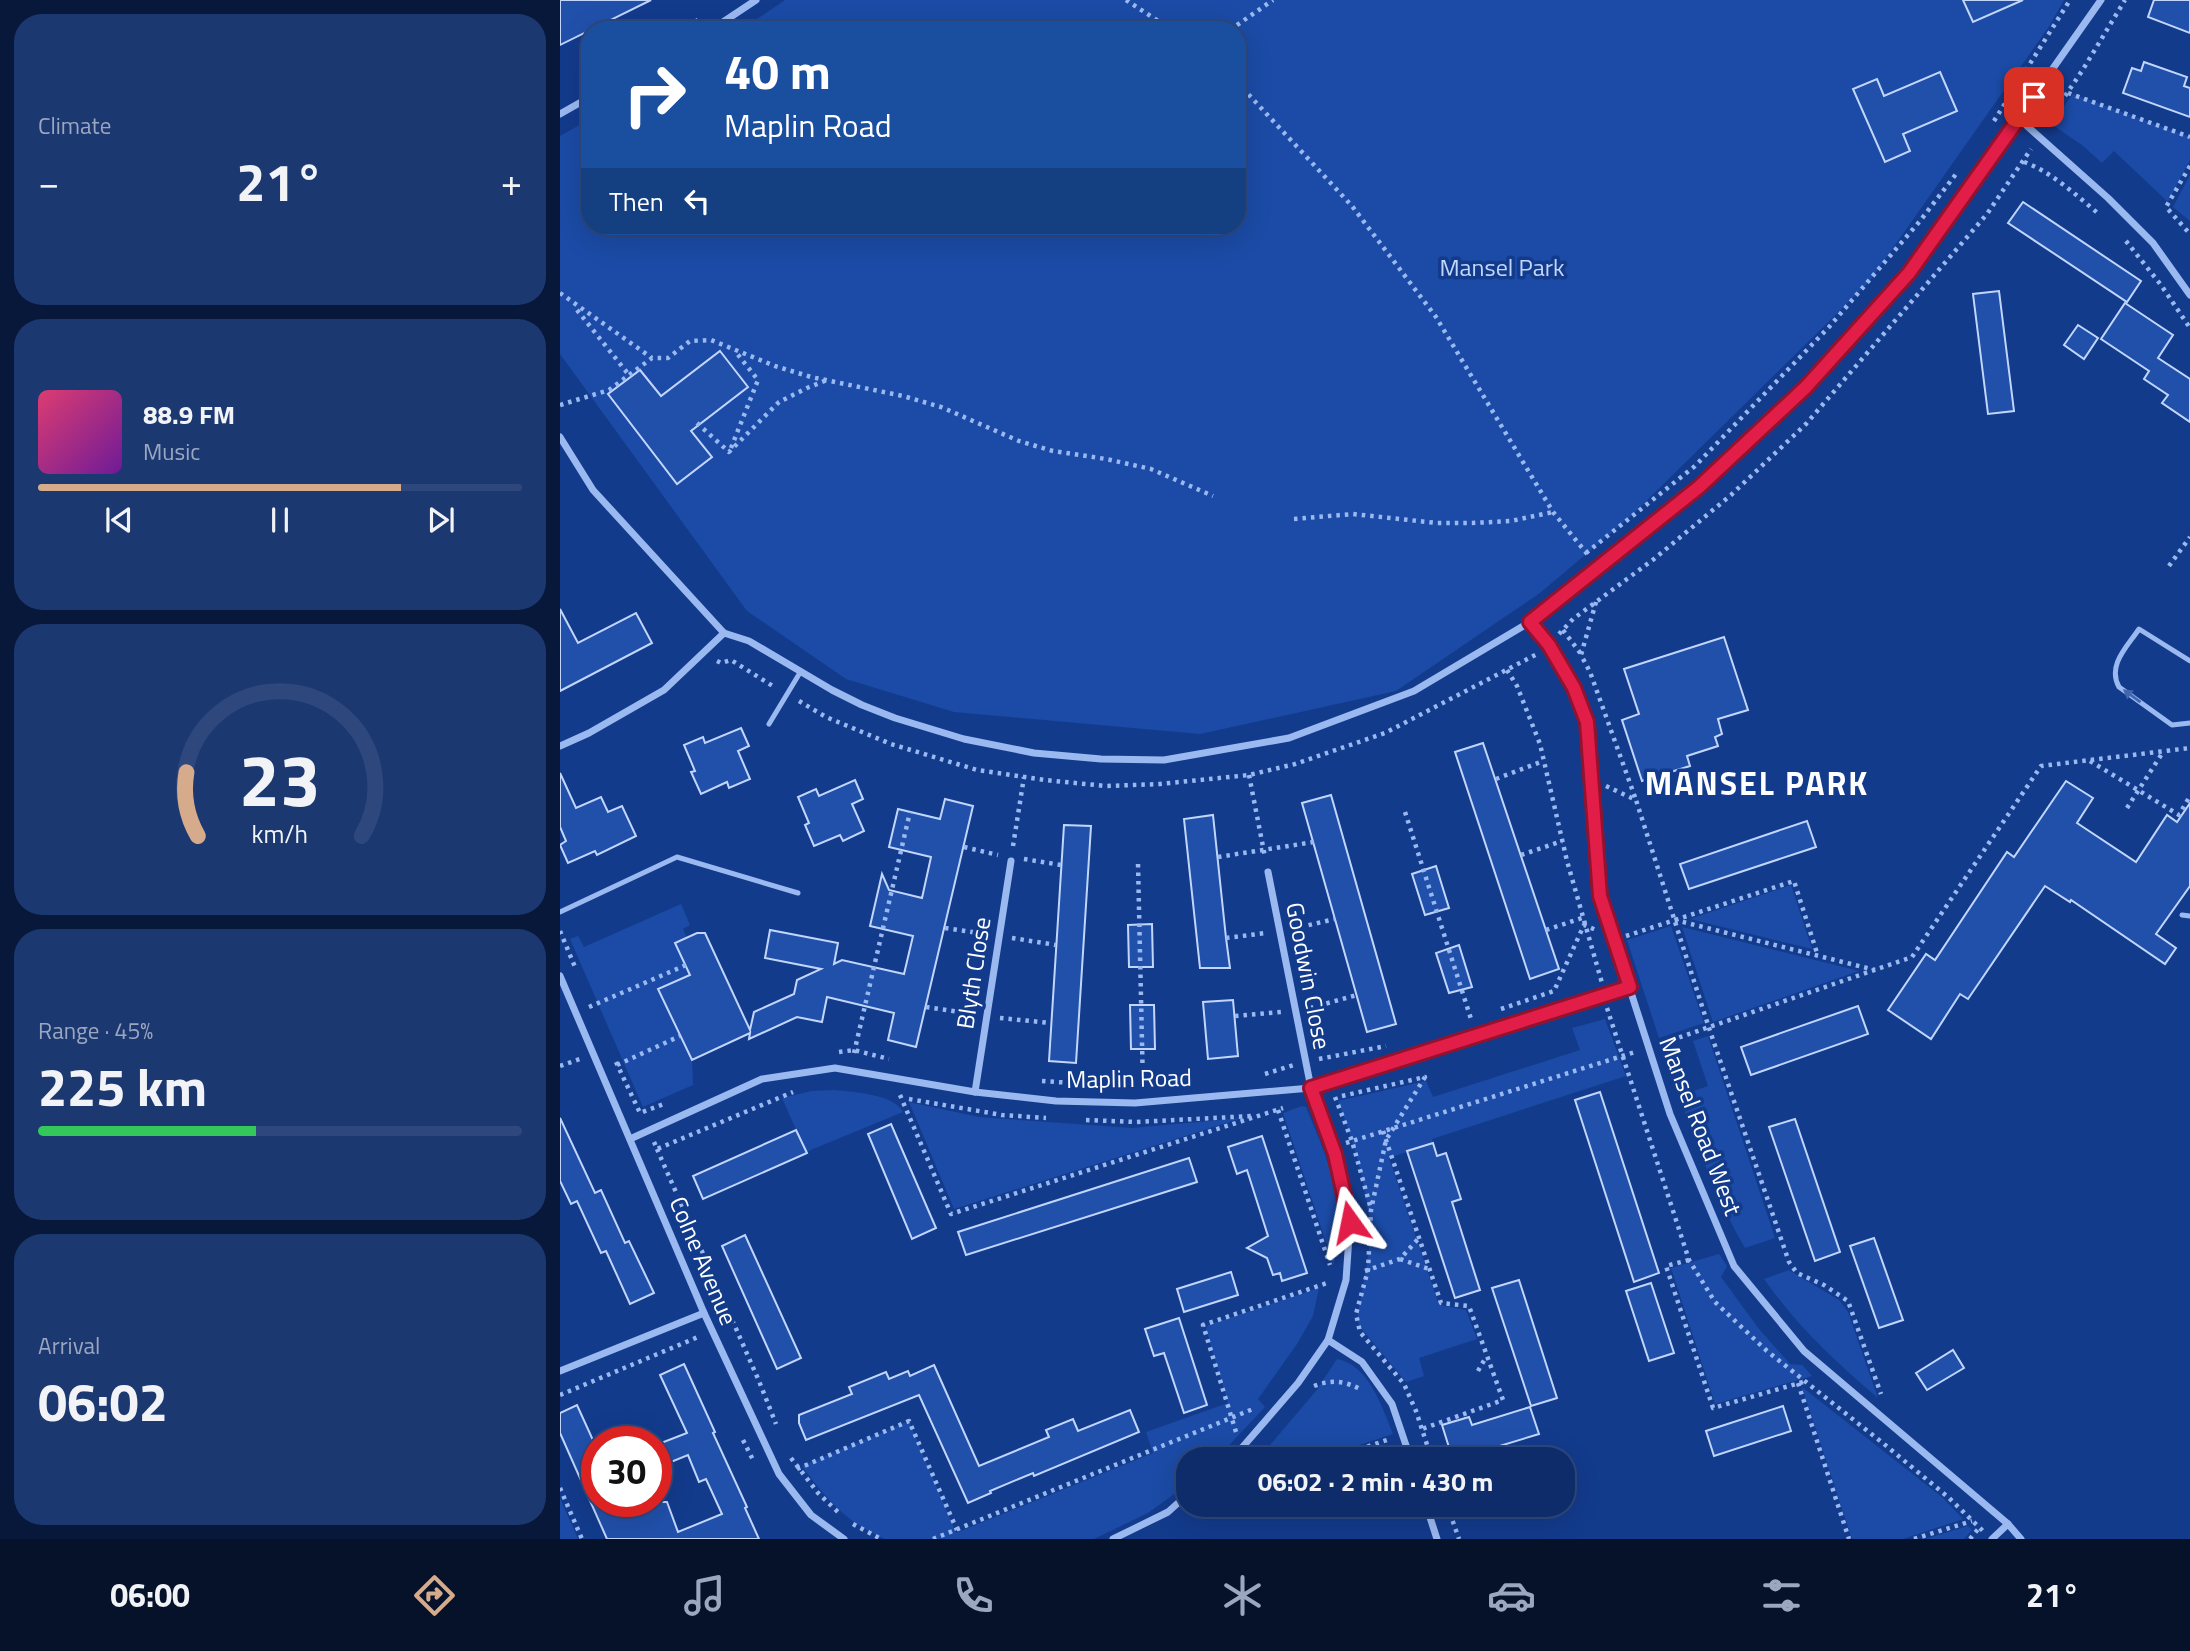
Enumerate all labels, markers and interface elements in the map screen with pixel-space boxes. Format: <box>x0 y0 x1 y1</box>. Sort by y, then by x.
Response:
text: 40 m <box>724 33 831 108</box>
icon: right <box>609 49 700 140</box>
pin <box>2004 67 2064 127</box>
icon: arrive <box>2015 78 2053 116</box>
text: Maplin Road <box>724 101 892 149</box>
text: Climate <box>38 108 111 143</box>
text: 21° <box>236 142 324 221</box>
text: − <box>38 153 59 211</box>
text: + <box>501 153 522 211</box>
text: Then <box>609 182 664 221</box>
icon: left <box>678 182 716 220</box>
park label: Mansel Park <box>1439 249 1565 285</box>
text: 88.9 FM <box>143 395 235 434</box>
text: Music <box>143 434 200 469</box>
icon: previous <box>100 501 138 539</box>
icon: pause <box>261 501 299 539</box>
icon: next <box>422 501 460 539</box>
one-way arrow <box>2123 688 2141 703</box>
text: 23 <box>239 724 321 834</box>
district label: MANSEL PARK <box>1645 759 1869 807</box>
text: km/h <box>252 814 308 852</box>
street label: Goodwin Close <box>1277 899 1341 1052</box>
street label: Blyth Close <box>946 914 1000 1032</box>
text: Range · 45% <box>38 1013 153 1048</box>
street label: Mansel Road West <box>1650 1031 1752 1221</box>
text: 225 km <box>38 1047 207 1126</box>
street label: Maplin Road <box>1066 1059 1192 1097</box>
position arrow <box>1313 1185 1387 1259</box>
street label: Colne Avenue <box>661 1191 747 1330</box>
text: Arrival <box>38 1328 100 1363</box>
text: 06:02 <box>38 1362 168 1441</box>
speed limit sign: 30 <box>581 1426 672 1517</box>
text: 06:02 · 2 min · 430 m <box>1258 1462 1493 1501</box>
text: 06:00 <box>110 1571 190 1619</box>
icon: directions <box>410 1571 459 1620</box>
icon: music <box>680 1571 729 1620</box>
icon: phone <box>949 1571 998 1620</box>
icon: climate <box>1218 1571 1267 1620</box>
icon: car <box>1487 1571 1536 1620</box>
icon: filters <box>1757 1571 1806 1620</box>
text: 21° <box>2026 1571 2080 1619</box>

